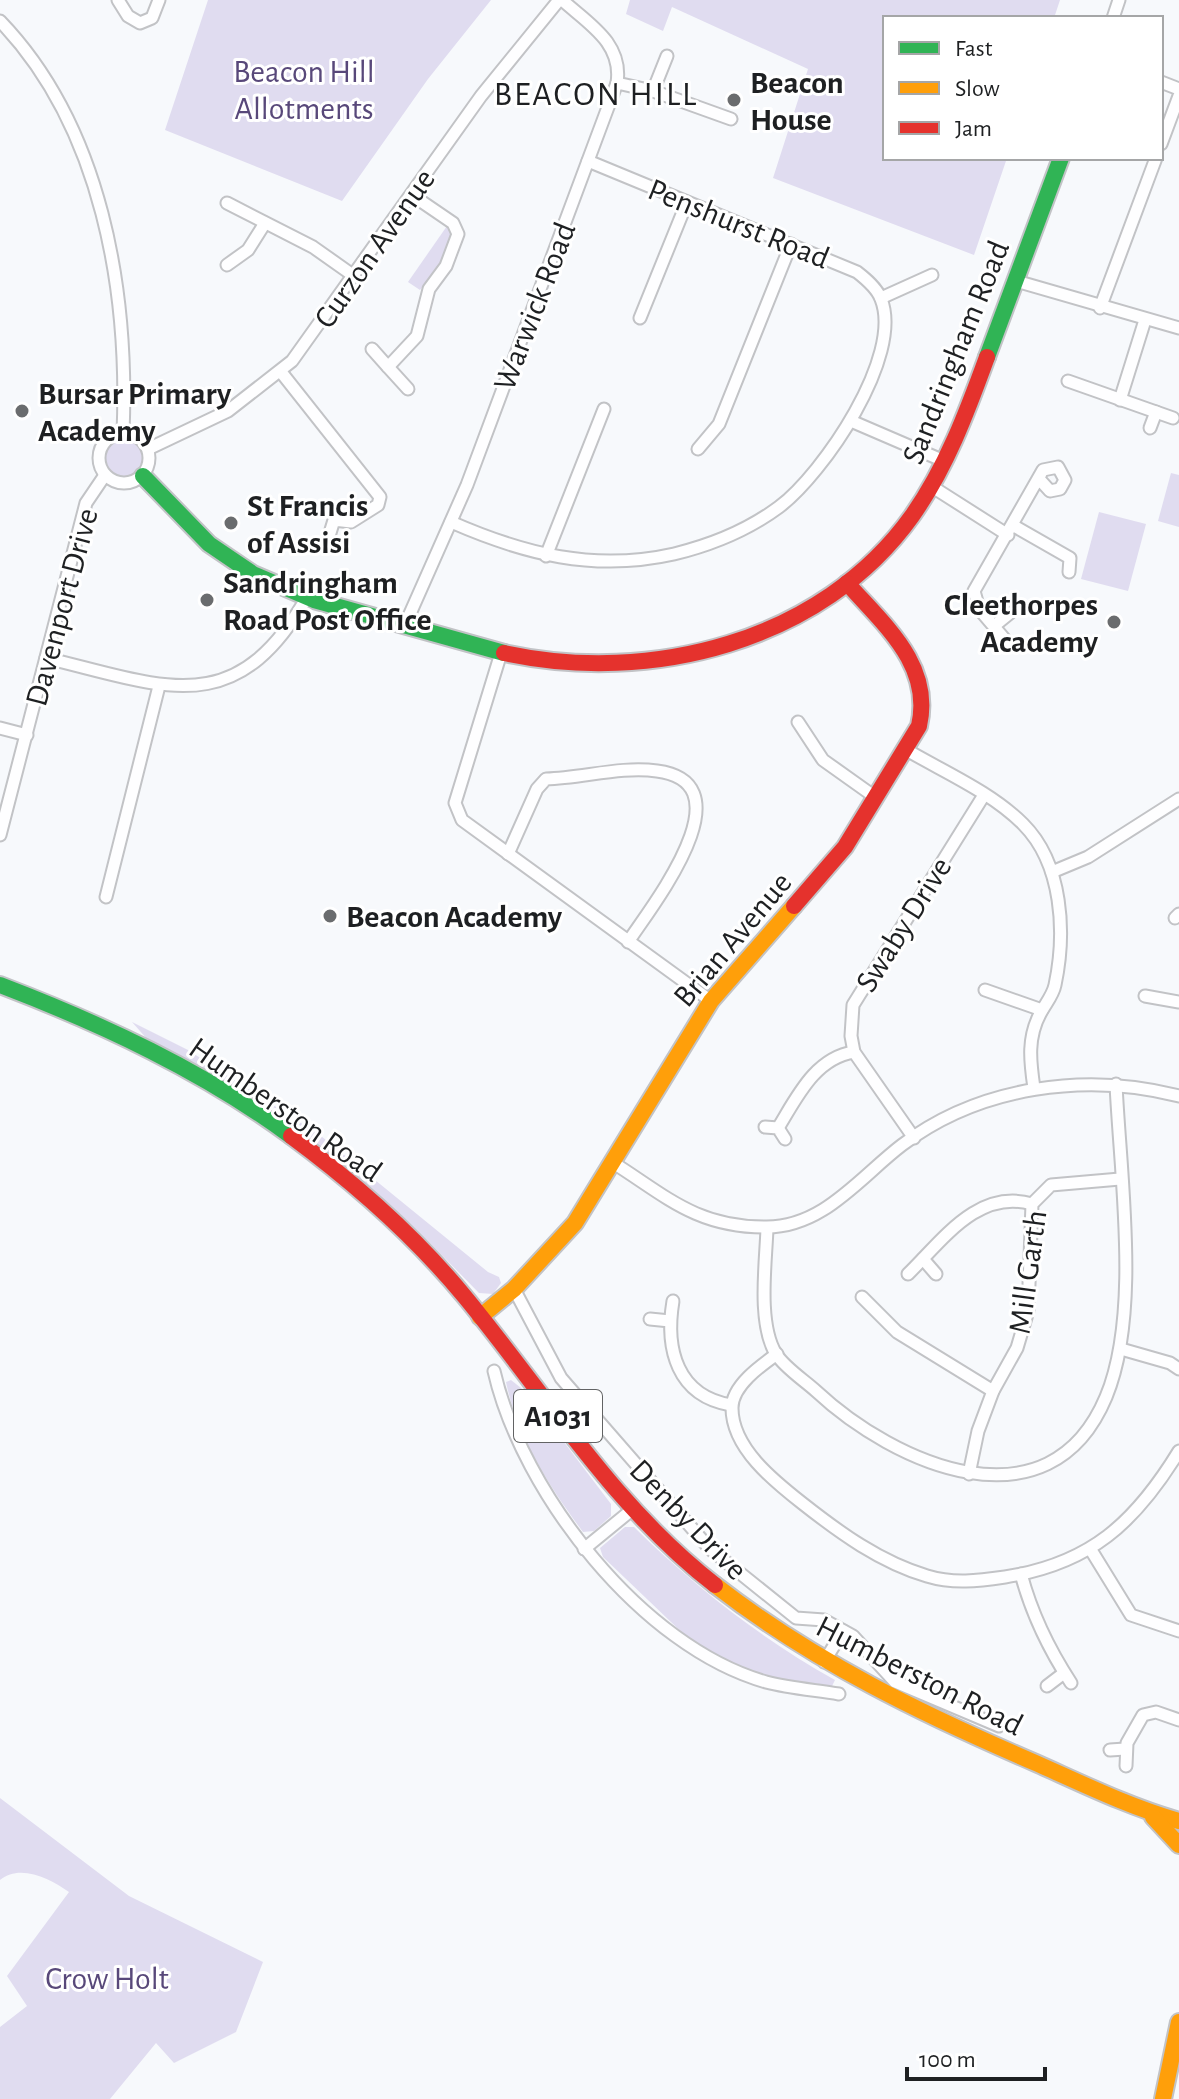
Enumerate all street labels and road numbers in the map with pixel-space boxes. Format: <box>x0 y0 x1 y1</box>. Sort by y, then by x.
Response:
street label: Curzon Avenue <box>308 163 441 334</box>
street label: Penshurst Road <box>643 173 834 275</box>
street label: Warwick Road <box>488 218 582 395</box>
street label: Sandringham Road <box>897 236 1015 469</box>
street label: Davenport Drive <box>20 505 104 710</box>
street label: Swaby Drive <box>850 852 958 997</box>
street label: Brian Avenue <box>668 866 798 1013</box>
street label: Humberston Road <box>183 1032 388 1188</box>
street label: Mill Garth <box>1003 1208 1053 1336</box>
road number: A1031 <box>514 1390 602 1442</box>
street label: Denby Drive <box>623 1453 753 1586</box>
street label: Humberston Road <box>811 1610 1028 1742</box>

